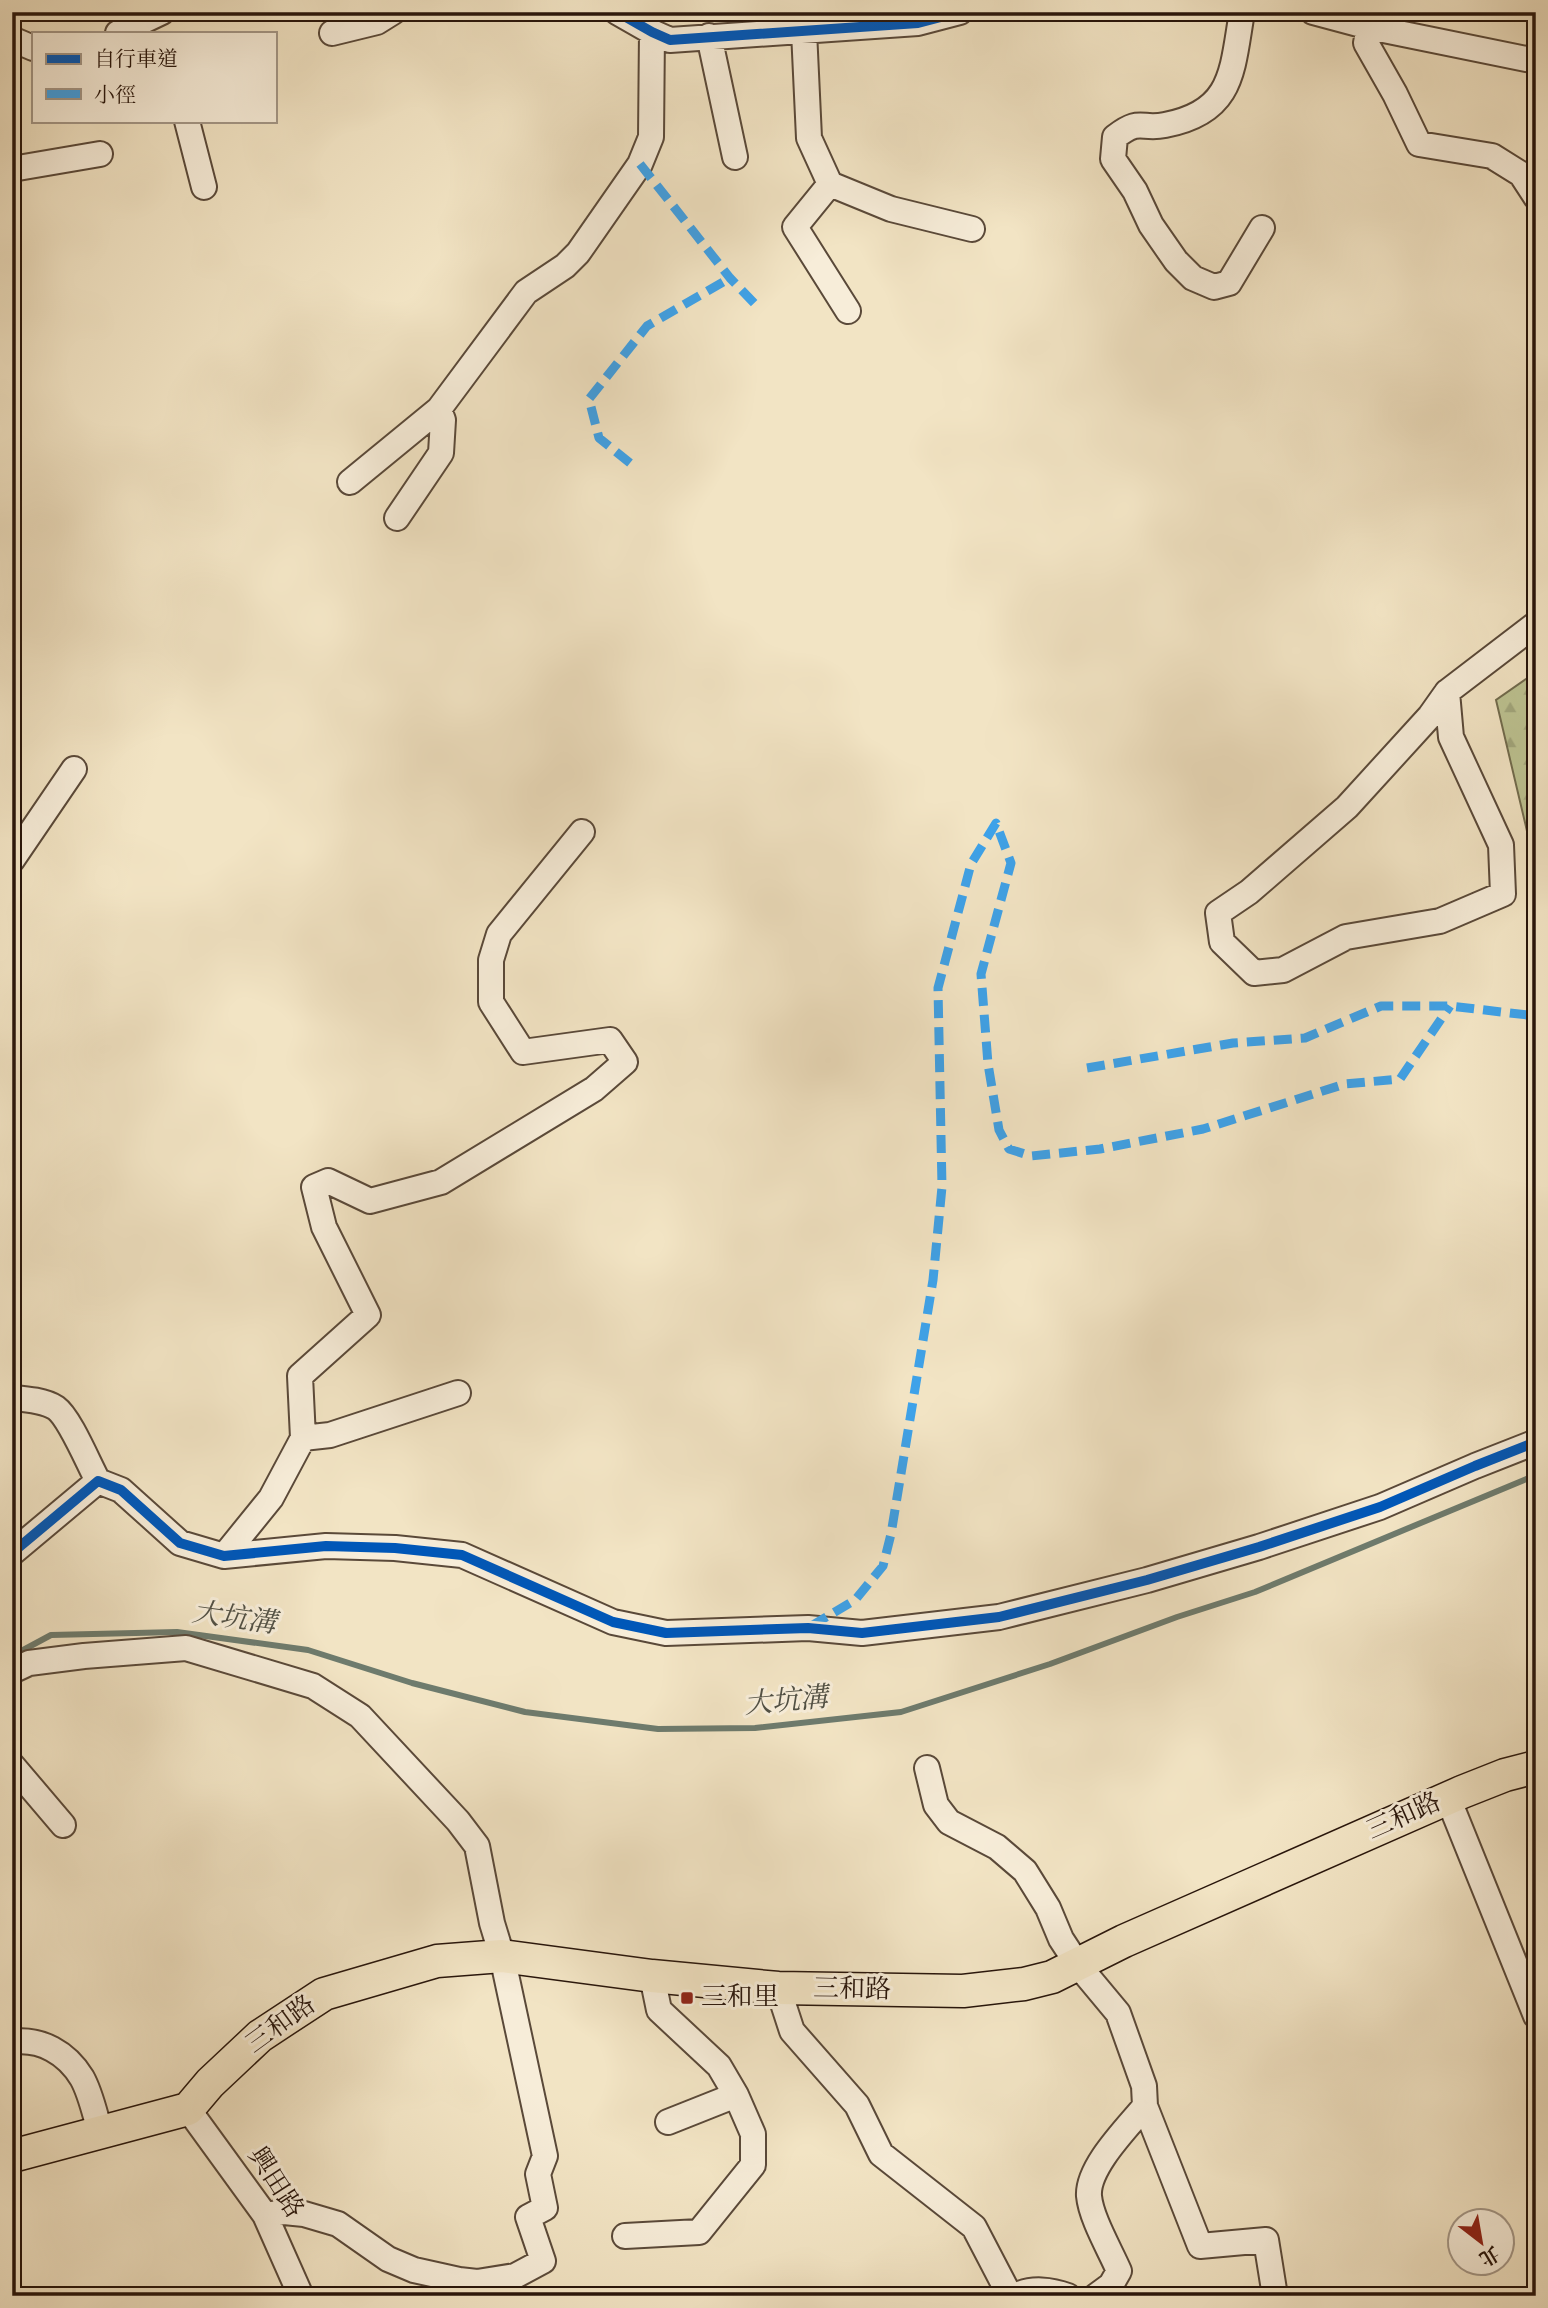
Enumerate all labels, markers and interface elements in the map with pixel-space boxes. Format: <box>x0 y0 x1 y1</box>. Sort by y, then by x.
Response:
legend <box>32 32 276 122</box>
text: 自行車道 <box>94 46 178 75</box>
text: 小徑 <box>94 82 136 111</box>
water label: 大坑溝 <box>190 1594 282 1645</box>
water label: 大坑溝 <box>742 1679 834 1725</box>
street label: 三和路 <box>1361 1785 1447 1849</box>
street label: 三和路 <box>813 1971 891 2009</box>
place label: 三和里 <box>701 1980 779 2016</box>
street label: 三和路 <box>239 1988 323 2062</box>
marker: 三和里 <box>679 1990 695 2006</box>
street label: 興田路 <box>239 2140 311 2226</box>
north arrow <box>1446 2206 1516 2276</box>
text: 北 <box>1474 2239 1504 2271</box>

